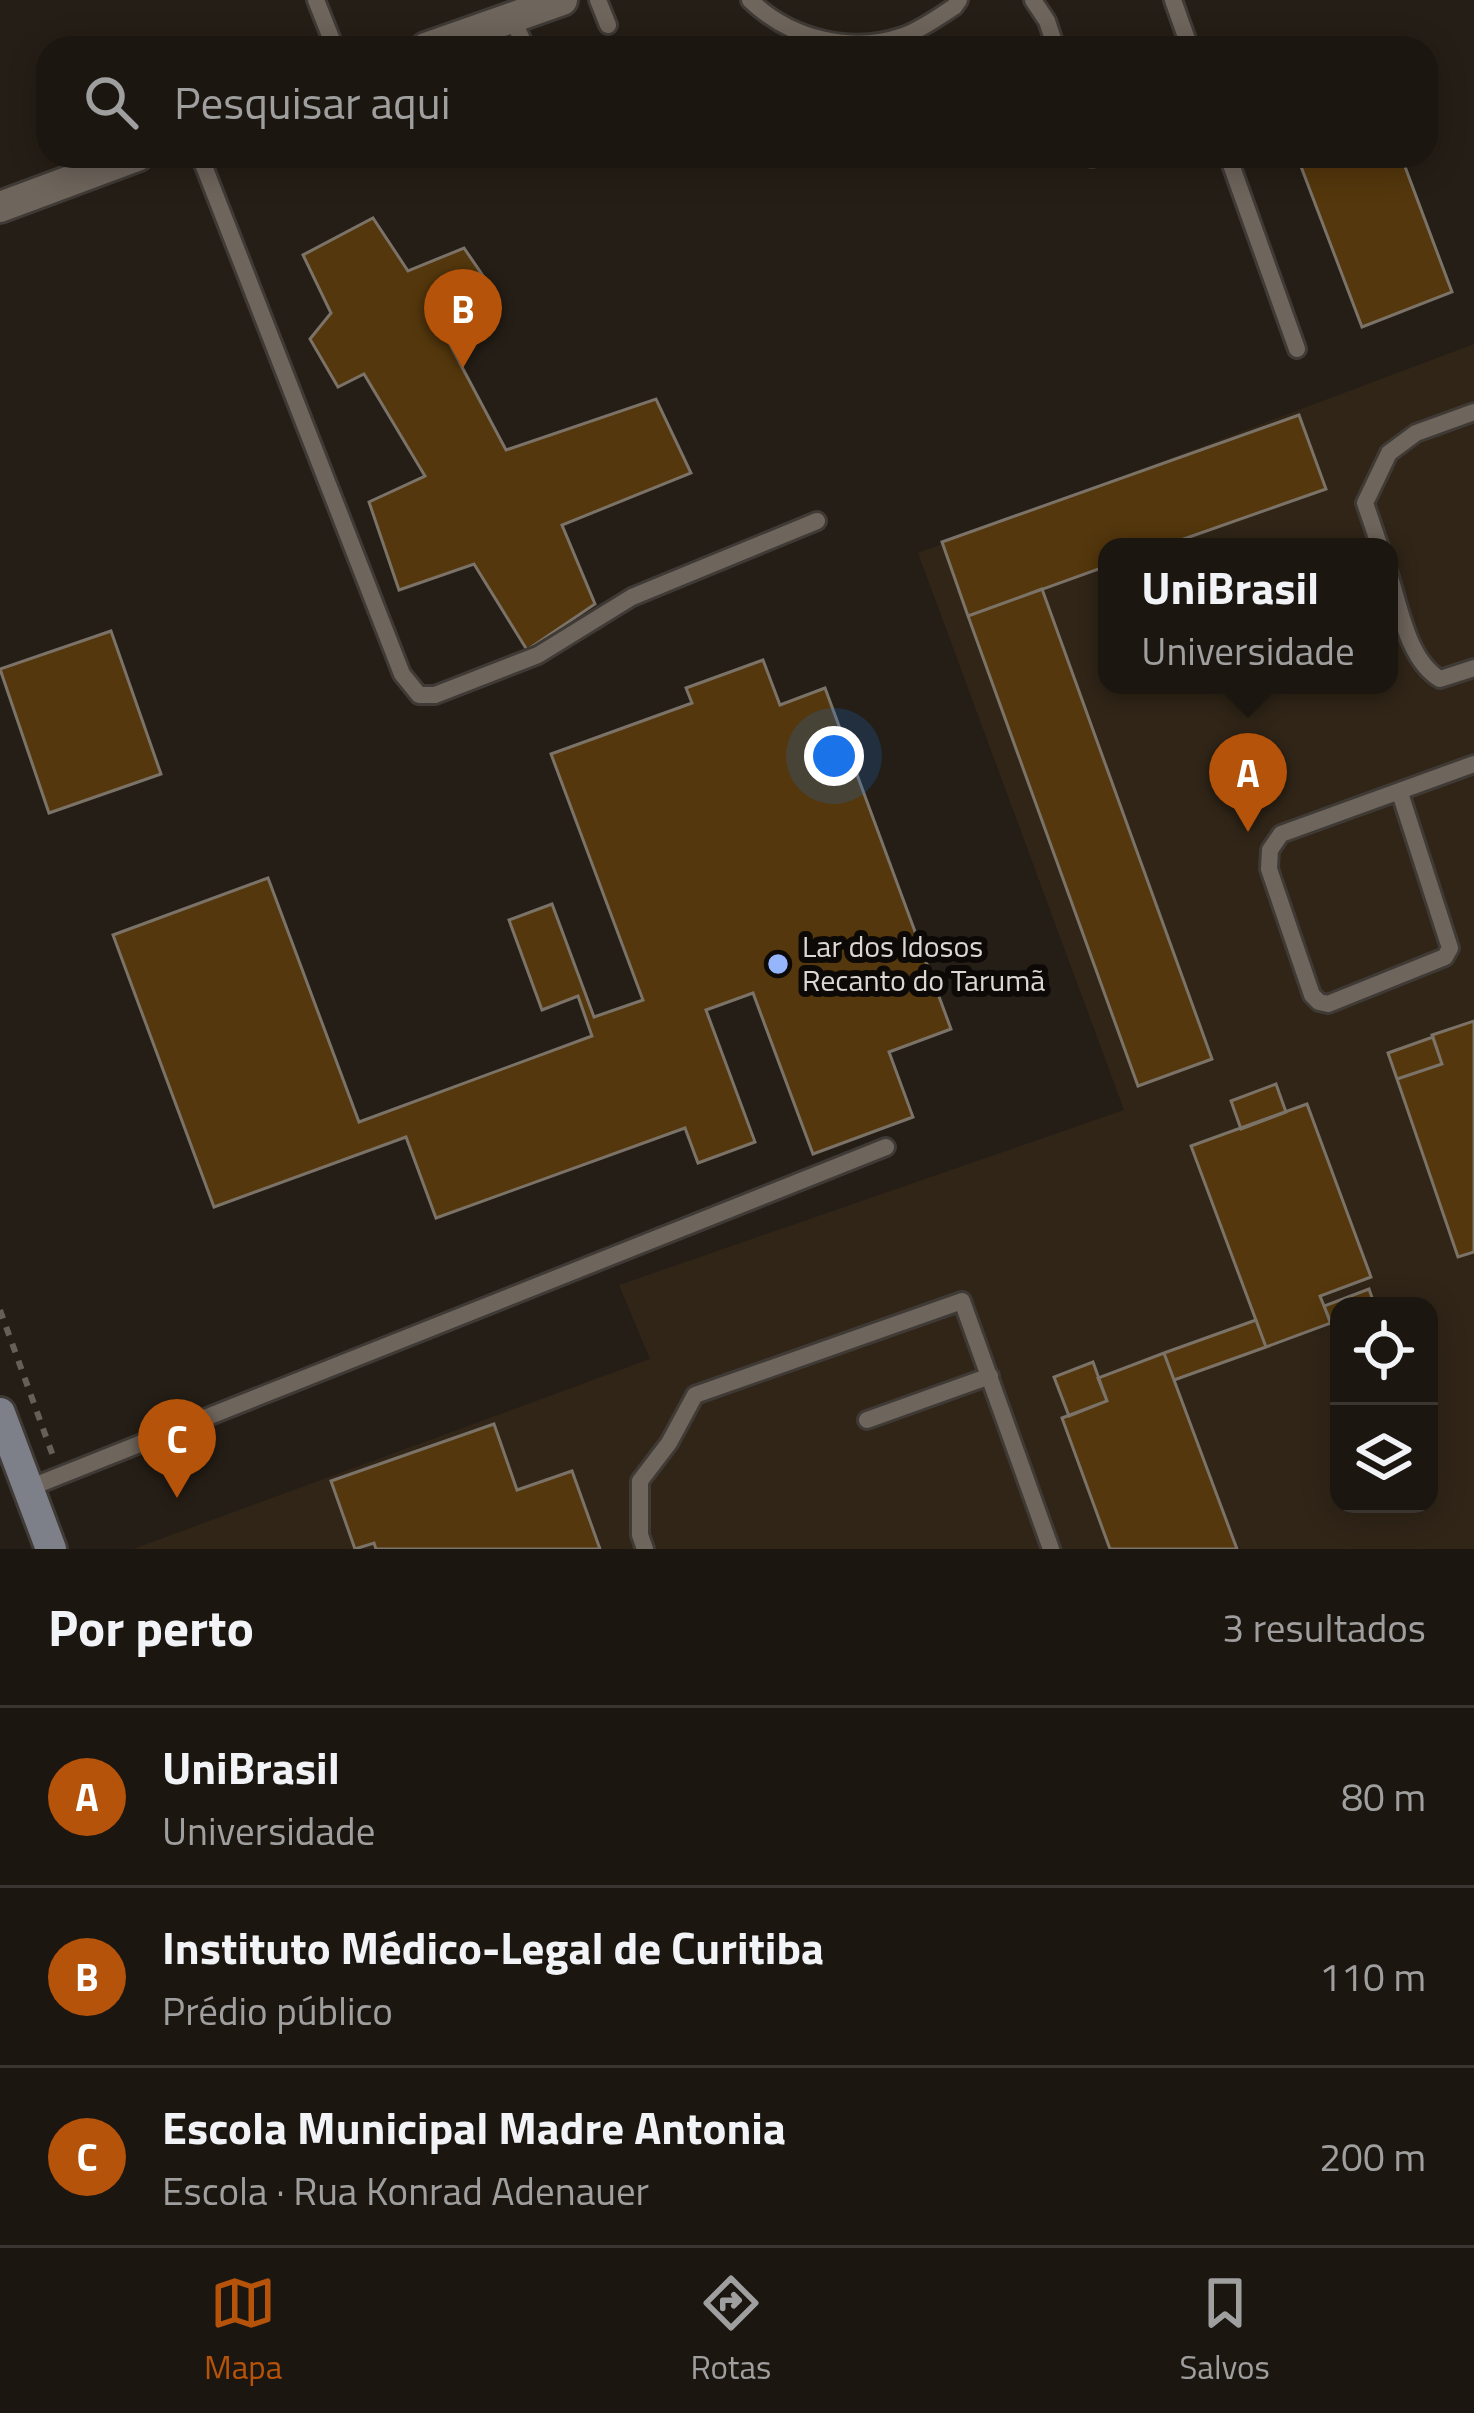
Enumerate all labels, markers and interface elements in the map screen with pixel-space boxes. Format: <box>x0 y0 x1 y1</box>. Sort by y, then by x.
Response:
search box <box>36 36 1438 168</box>
text: Pesquisar aqui <box>174 68 450 136</box>
icon: search <box>78 69 144 135</box>
pin: B <box>424 269 502 368</box>
popup <box>1098 538 1398 694</box>
text: UniBrasil <box>1141 553 1319 621</box>
text: Universidade <box>1141 621 1355 680</box>
your location <box>804 726 864 786</box>
pin: A <box>1209 733 1287 832</box>
place label: Lar dos Idosos Recanto do Tarumã <box>802 923 1045 1003</box>
marker: Lar dos Idosos Recanto do Tarumã <box>765 951 791 977</box>
map controls <box>1330 1297 1438 1513</box>
button: locate <box>1330 1297 1438 1405</box>
pin: C <box>138 1399 216 1498</box>
button: layers <box>1330 1405 1438 1513</box>
text: Por perto <box>48 1588 254 1666</box>
text: 3 resultados <box>1222 1598 1426 1657</box>
text: UniBrasil <box>162 1733 340 1801</box>
text: A <box>75 1767 99 1826</box>
text: 80 m <box>1341 1767 1426 1826</box>
text: Universidade <box>162 1801 375 1860</box>
text: Instituto Médico-Legal de Curitiba <box>162 1913 824 1981</box>
text: B <box>75 1947 99 2006</box>
text: 110 m <box>1319 1947 1426 2006</box>
text: Prédio público <box>162 1981 393 2040</box>
text: Escola Municipal Madre Antonia <box>162 2093 786 2161</box>
text: C <box>76 2127 98 2186</box>
text: 200 m <box>1319 2127 1426 2186</box>
text: Escola · Rua Konrad Adenauer <box>162 2161 649 2220</box>
tab: Mapa <box>204 2270 282 2392</box>
tab: Rotas <box>690 2270 771 2392</box>
tab: Salvos <box>1179 2270 1270 2392</box>

